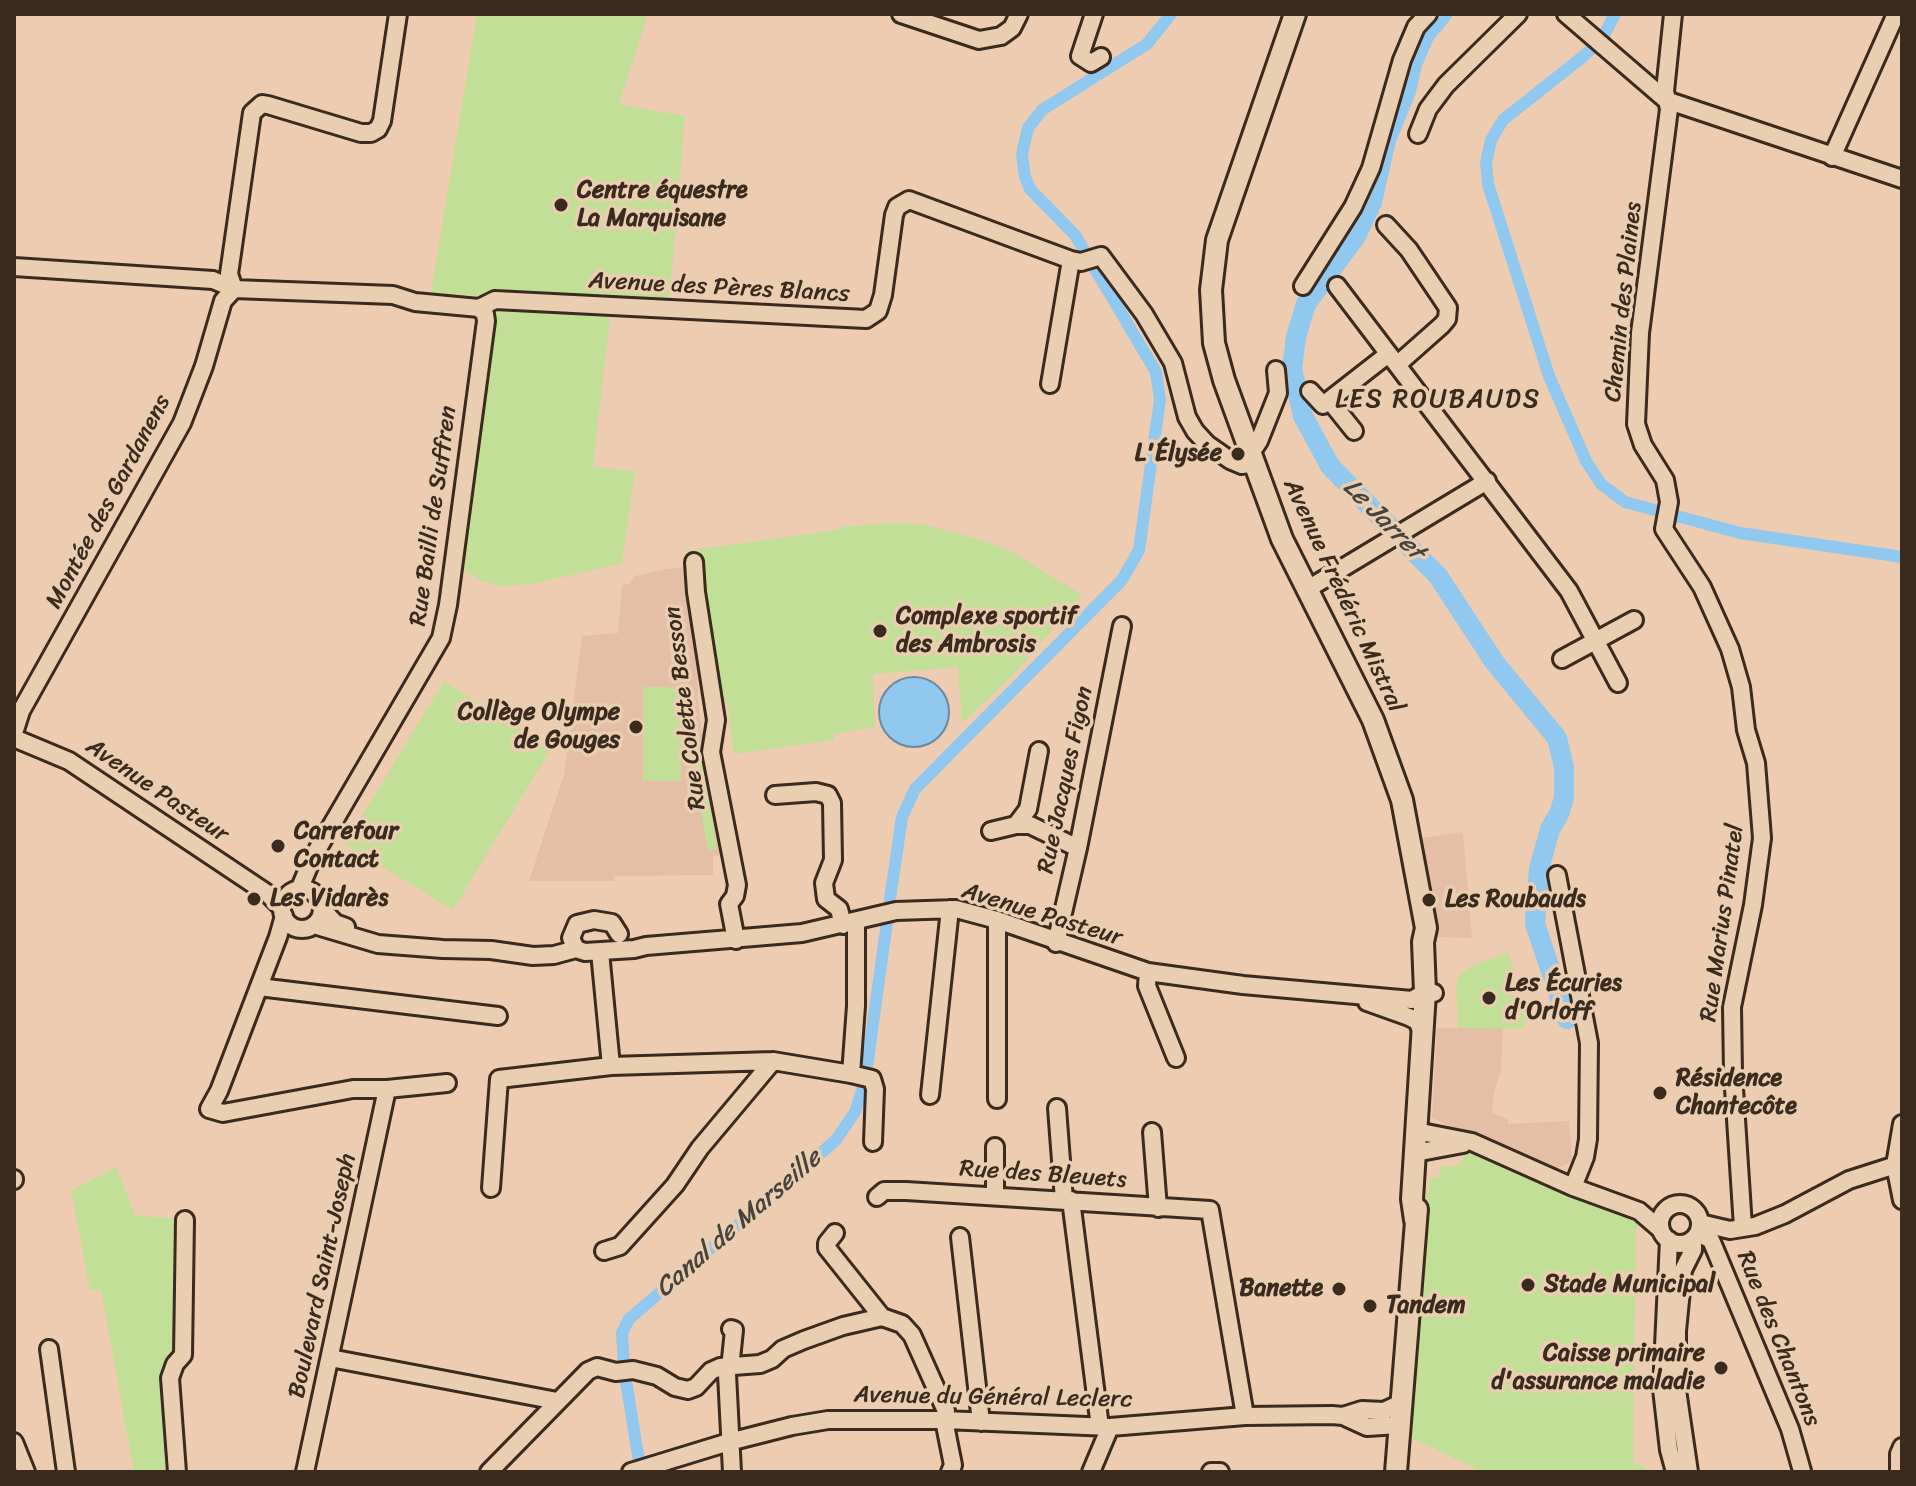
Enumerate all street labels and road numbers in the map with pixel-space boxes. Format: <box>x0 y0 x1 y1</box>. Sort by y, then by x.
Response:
street label: Chemin des Plaines <box>1599 201 1649 403</box>
street label: Avenue des Pères Blancs <box>588 267 850 309</box>
street label: Montée des Gardanens <box>40 390 178 614</box>
street label: Rue Bailli de Suffren <box>404 404 464 628</box>
street label: Avenue Frédéric Mistral <box>1276 475 1410 717</box>
street label: Rue Colette Besson <box>659 605 713 811</box>
street label: Rue Jacques Figon <box>1032 684 1100 876</box>
street label: Avenue Pasteur <box>80 733 234 849</box>
street label: Rue Marius Pinatel <box>1695 822 1751 1024</box>
street label: Avenue Pasteur <box>958 877 1126 953</box>
street label: Boulevard Saint-Joseph <box>283 1151 363 1401</box>
street label: Rue des Bleuets <box>959 1155 1127 1195</box>
street label: Rue des Chantons <box>1730 1247 1826 1431</box>
street label: Avenue du Général Leclerc <box>854 1381 1132 1415</box>

